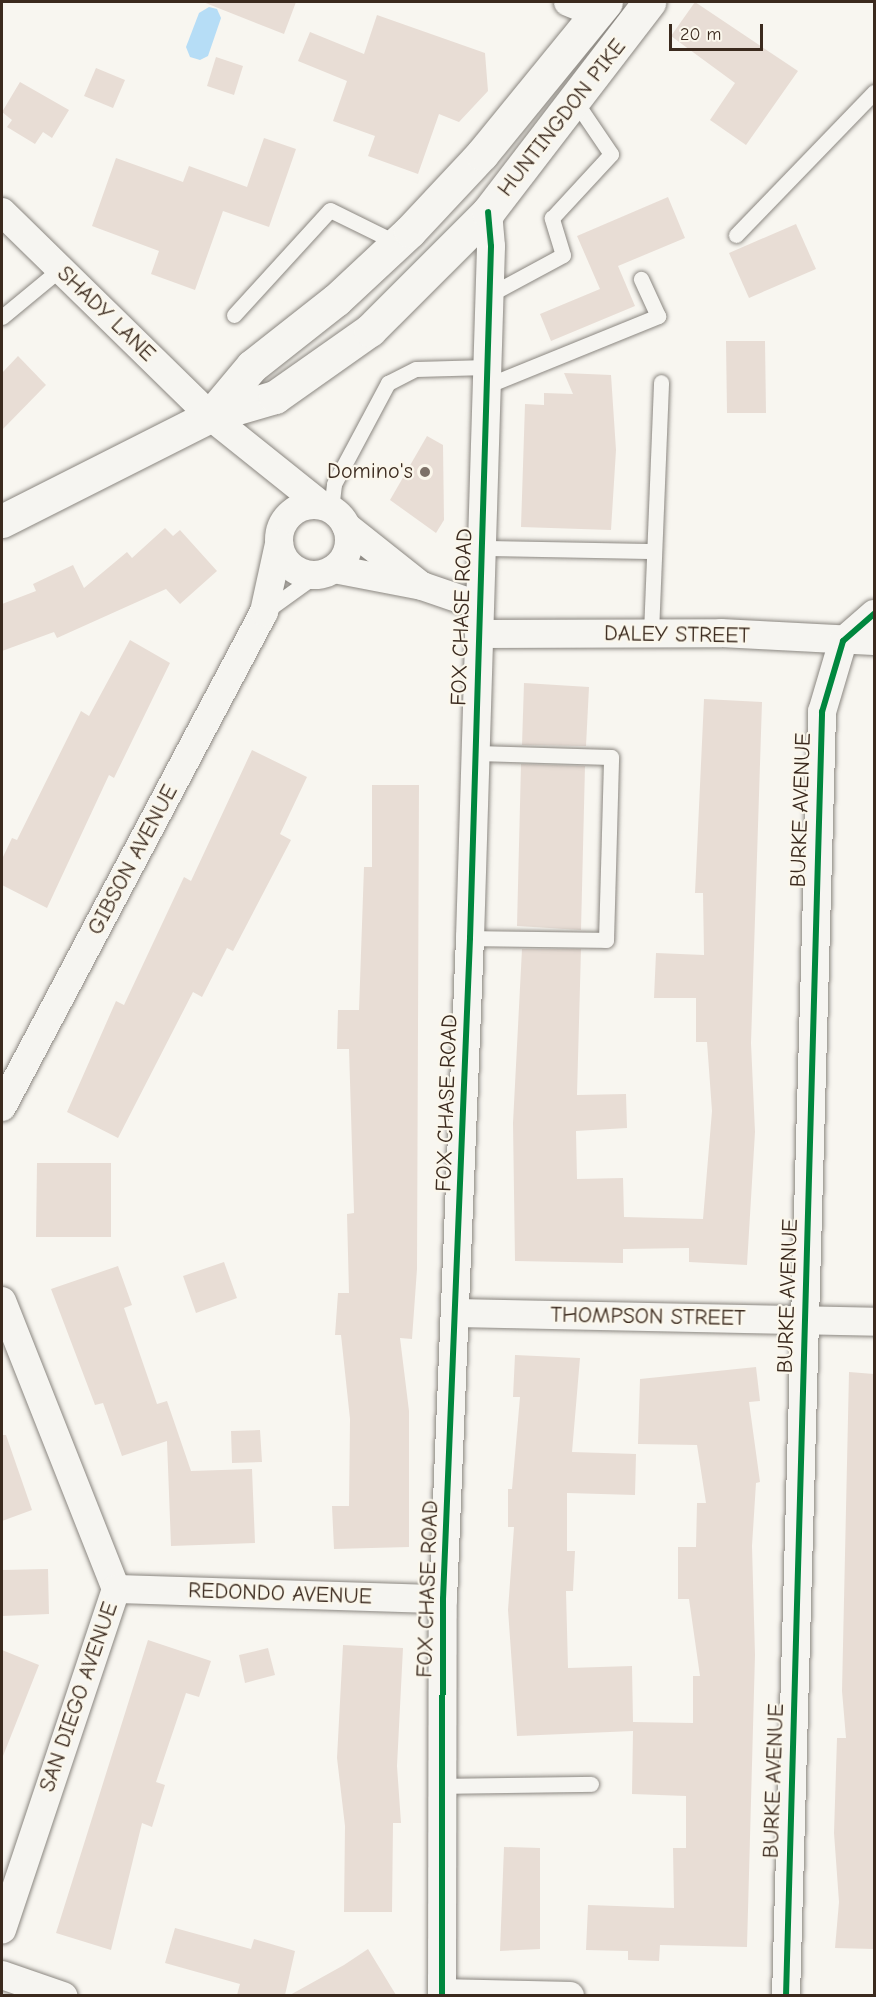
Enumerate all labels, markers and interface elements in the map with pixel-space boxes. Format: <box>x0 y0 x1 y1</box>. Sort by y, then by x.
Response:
scale bar <box>672 12 766 50</box>
text: 20 m <box>680 24 721 45</box>
street label: HUNTINGDON PIKE <box>492 34 632 202</box>
street label: SHADY LANE <box>52 261 160 367</box>
place label: Domino's <box>327 459 413 485</box>
marker: Domino's <box>418 465 432 479</box>
street label: FOX CHASE ROAD <box>446 528 478 706</box>
street label: DALEY STREET <box>604 621 750 649</box>
street label: BURKE AVENUE <box>785 732 817 888</box>
street label: GIBSON AVENUE <box>82 781 184 939</box>
street label: FOX CHASE ROAD <box>431 1014 463 1192</box>
street label: BURKE AVENUE <box>772 1218 804 1374</box>
street label: THOMPSON STREET <box>550 1302 746 1332</box>
street label: FOX CHASE ROAD <box>412 1500 444 1678</box>
street label: REDONDO AVENUE <box>188 1578 372 1610</box>
street label: SAN DIEGO AVENUE <box>34 1599 124 1795</box>
street label: BURKE AVENUE <box>758 1703 790 1859</box>

